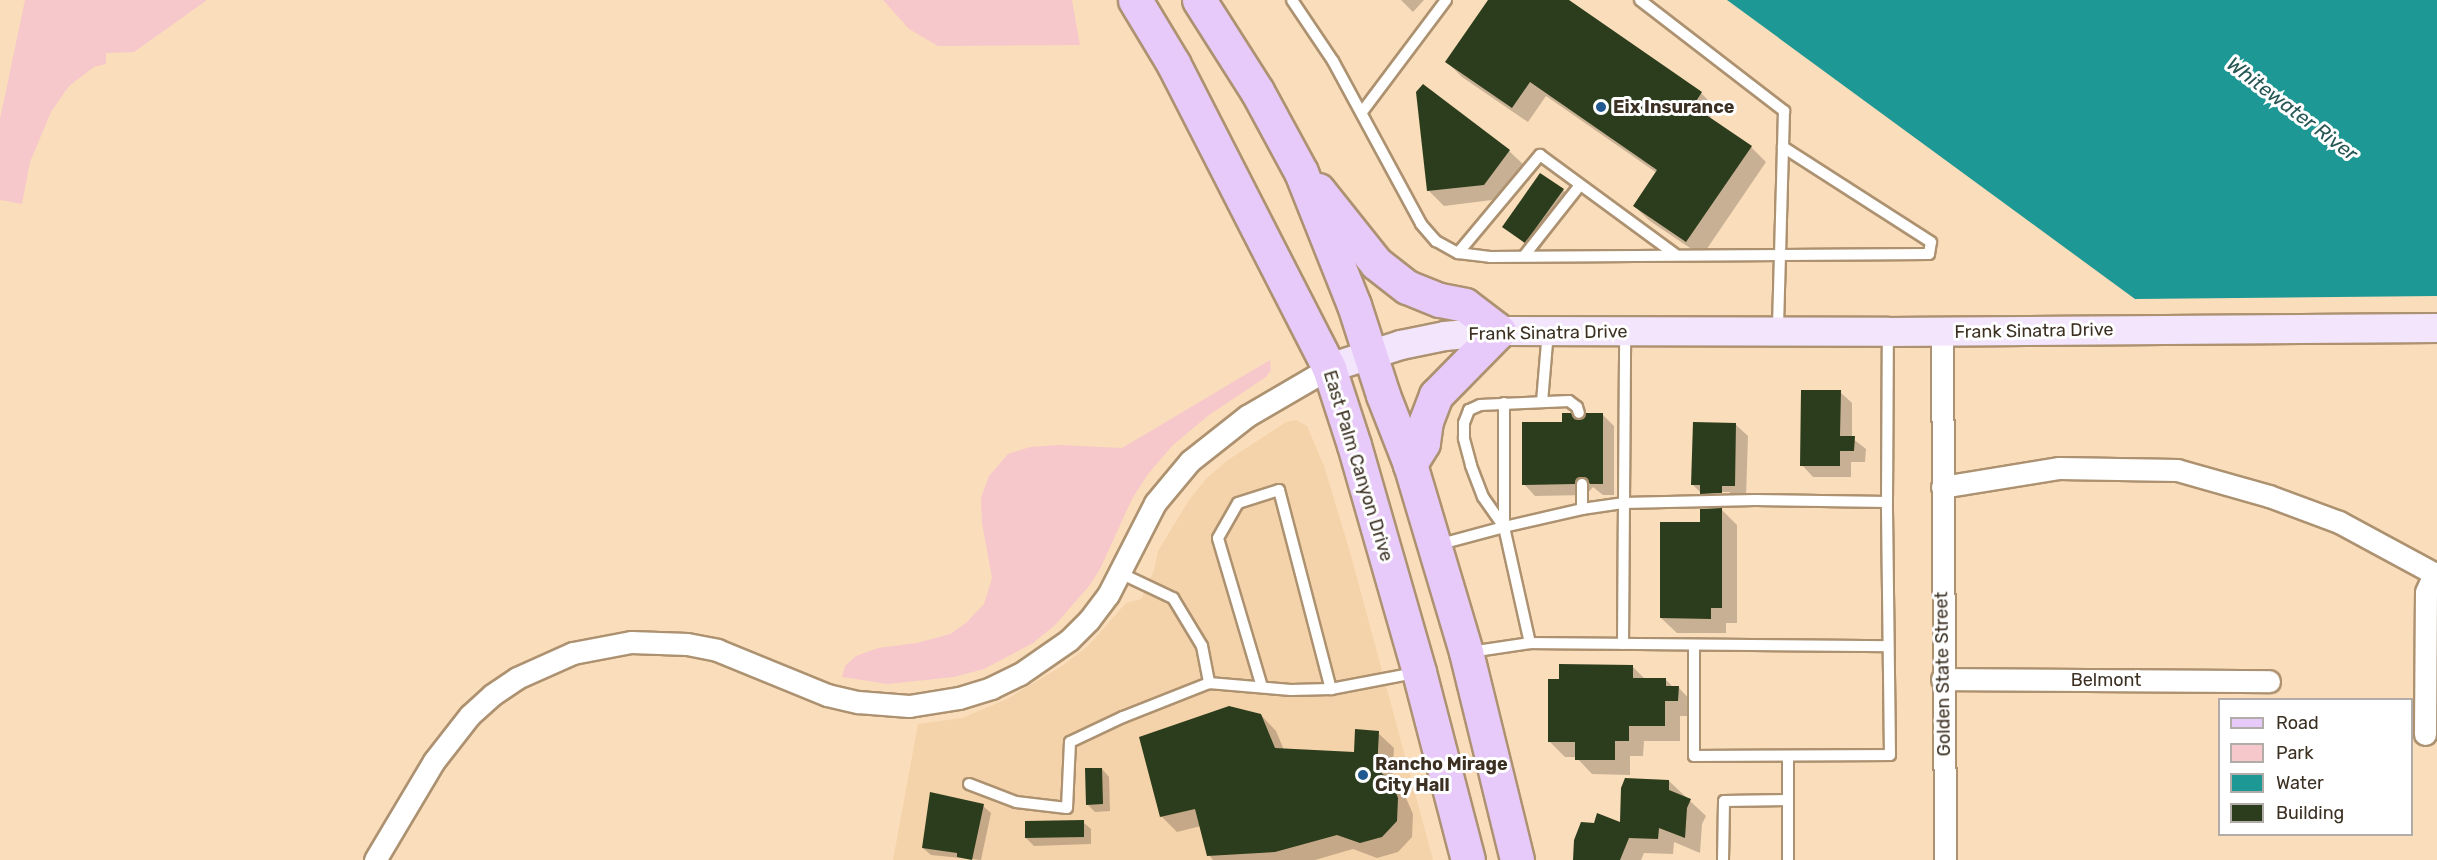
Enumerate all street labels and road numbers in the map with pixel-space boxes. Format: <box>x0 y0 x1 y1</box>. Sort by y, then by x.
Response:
street label: Frank Sinatra Drive <box>1954 319 2114 343</box>
street label: Frank Sinatra Drive <box>1468 321 1628 345</box>
street label: East Palm Canyon Drive <box>1319 368 1397 564</box>
street label: Golden State Street <box>1931 591 1955 757</box>
street label: Belmont <box>2071 669 2141 691</box>

